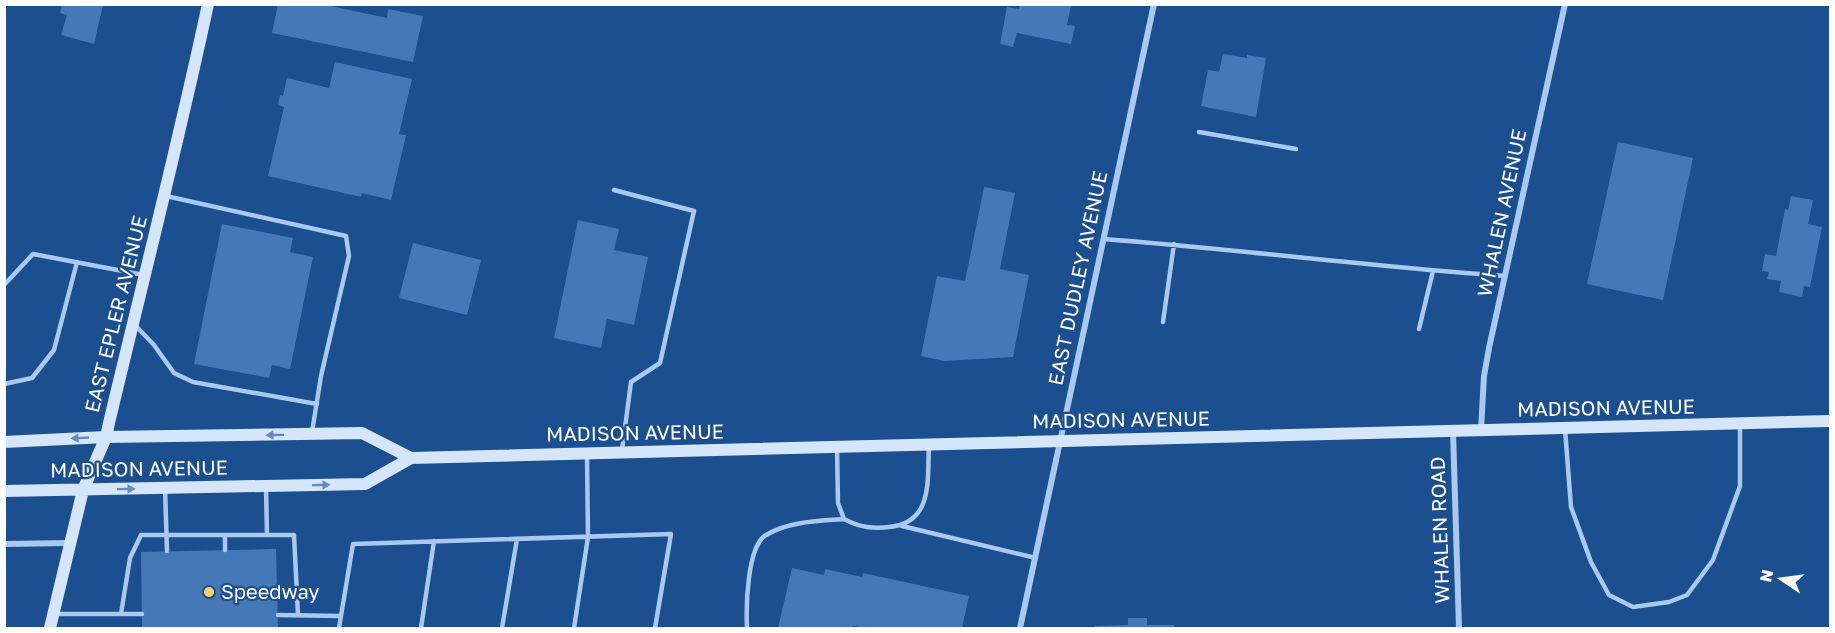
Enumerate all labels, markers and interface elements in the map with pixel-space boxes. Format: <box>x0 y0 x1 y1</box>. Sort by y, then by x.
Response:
street label: WHALEN AVENUE <box>1472 127 1531 299</box>
street label: EAST DUDLEY AVENUE <box>1043 168 1112 387</box>
street label: EAST EPLER AVENUE <box>79 213 151 415</box>
street label: MADISON AVENUE <box>1517 393 1695 421</box>
street label: MADISON AVENUE <box>1032 405 1210 433</box>
street label: MADISON AVENUE <box>546 418 724 446</box>
one-way arrow <box>266 430 285 440</box>
one-way arrow <box>71 434 90 443</box>
street label: MADISON AVENUE <box>50 454 228 482</box>
street label: WHALEN ROAD <box>1424 456 1454 604</box>
one-way arrow <box>311 480 330 489</box>
one-way arrow <box>116 484 135 494</box>
north arrow <box>1751 549 1811 609</box>
text: N <box>1755 567 1777 584</box>
place label: Speedway <box>221 579 320 603</box>
marker: Speedway <box>202 585 216 599</box>

